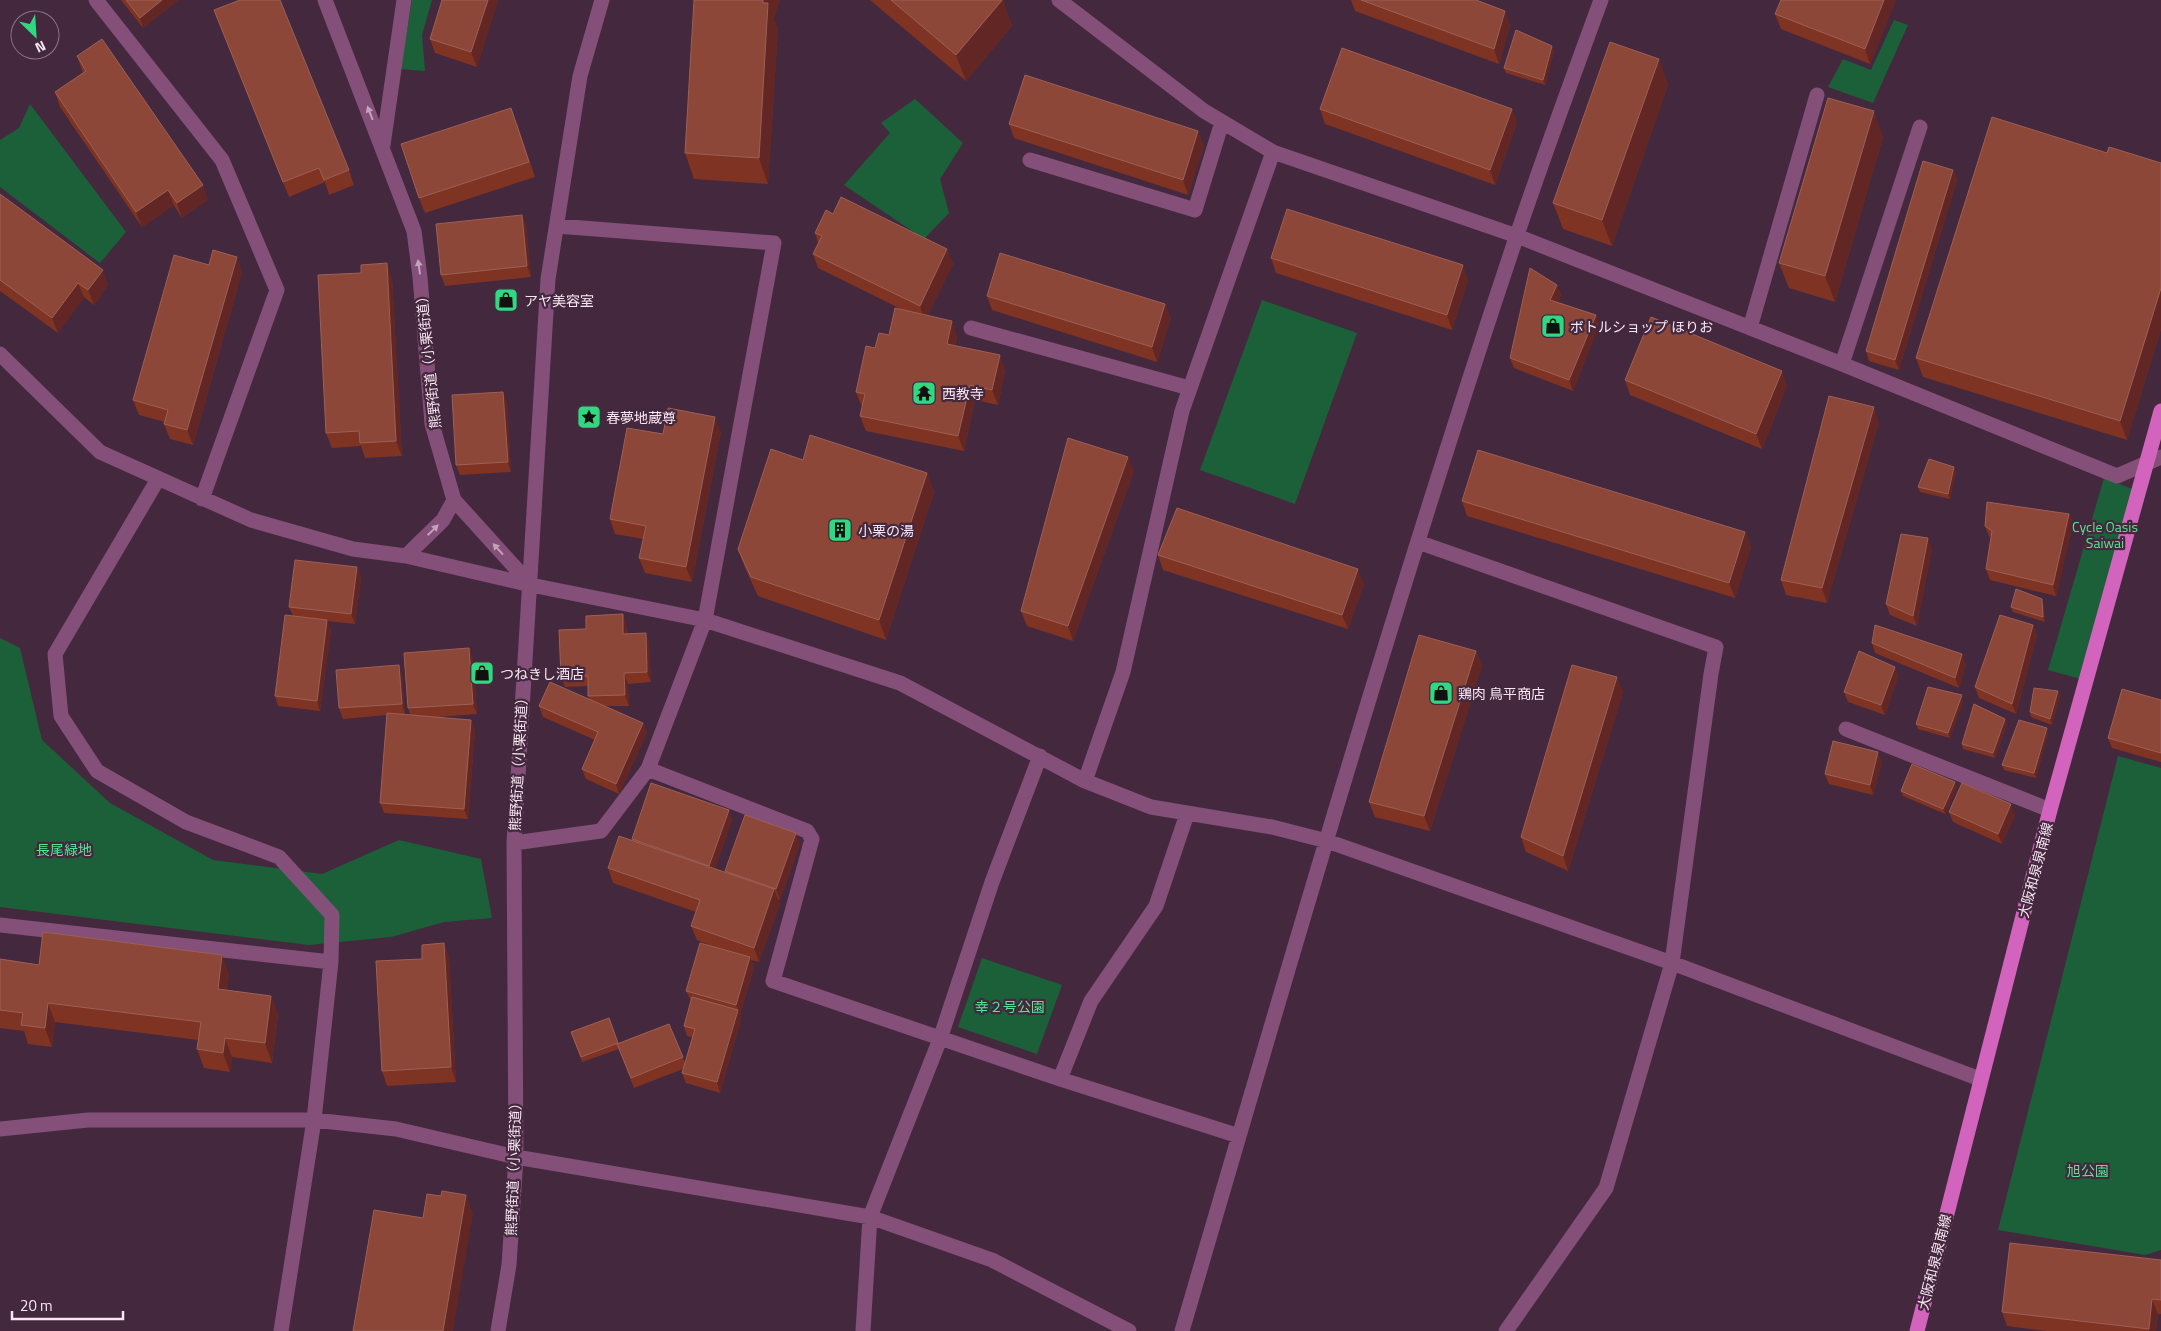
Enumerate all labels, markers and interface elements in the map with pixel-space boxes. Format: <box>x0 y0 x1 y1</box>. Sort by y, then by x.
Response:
north arrow <box>10 10 60 60</box>
text: N <box>32 36 50 59</box>
one-way arrow <box>365 106 373 120</box>
one-way arrow <box>414 259 422 275</box>
shop icon: アヤ美容室 <box>493 287 519 313</box>
street label: 熊野街道（小栗街道） <box>410 288 446 430</box>
place label: アヤ美容室 <box>524 290 594 311</box>
shop icon: ボトルショップ ほりお <box>1540 313 1566 339</box>
place label: ボトルショップ ほりお <box>1570 316 1713 337</box>
temple icon: 西教寺 <box>911 380 937 406</box>
place label: 西教寺 <box>942 383 984 404</box>
place icon: 春夢地蔵尊 <box>576 404 602 430</box>
place label: 春夢地蔵尊 <box>606 407 676 428</box>
park label: Cycle Oasis Saiwai <box>2072 516 2138 553</box>
building icon: 小栗の湯 <box>827 517 853 543</box>
place label: 小栗の湯 <box>858 520 914 541</box>
one-way arrow <box>427 524 439 536</box>
one-way arrow <box>492 544 504 556</box>
shop icon: つねきし酒店 <box>469 660 495 686</box>
place label: つねきし酒店 <box>500 663 584 684</box>
shop icon: 鶏肉 鳥平商店 <box>1428 680 1454 706</box>
place label: 鶏肉 鳥平商店 <box>1458 683 1545 704</box>
street label: 熊野街道（小栗街道） <box>504 691 532 831</box>
street label: 大阪和泉泉南線 <box>2012 820 2058 920</box>
park label: 長尾緑地 <box>36 839 92 860</box>
park label: 幸２号公園 <box>975 996 1045 1017</box>
street label: 熊野街道（小栗街道） <box>500 1096 526 1236</box>
park label: 旭公園 <box>2067 1160 2109 1181</box>
street label: 大阪和泉泉南線 <box>1912 1212 1956 1312</box>
scale bar <box>12 1288 124 1320</box>
text: 20 m <box>20 1294 53 1317</box>

